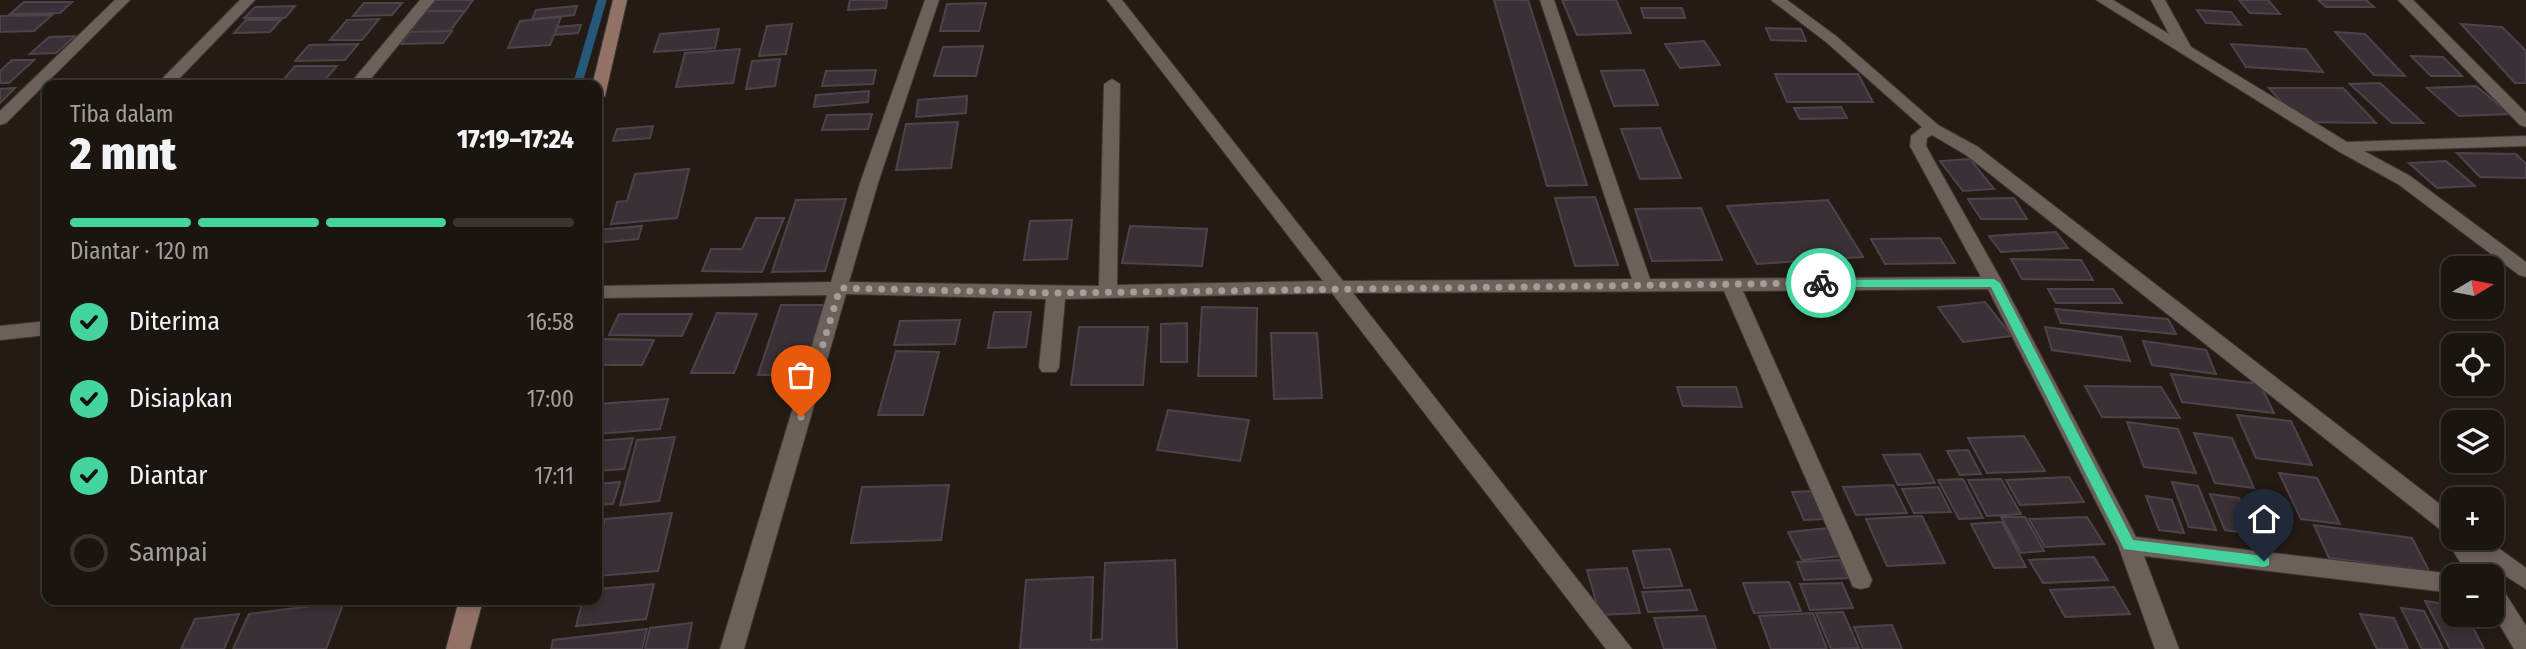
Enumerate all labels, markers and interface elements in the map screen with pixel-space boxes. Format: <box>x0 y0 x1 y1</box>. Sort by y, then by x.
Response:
text: Tiba dalam <box>70 100 173 128</box>
text: 17:19–17:24 <box>457 124 574 155</box>
text: 2 mnt <box>70 126 176 181</box>
text: Diantar · 120 m <box>70 237 209 265</box>
courier <box>1786 248 1856 318</box>
north arrow <box>2441 256 2504 318</box>
map controls <box>2441 256 2504 627</box>
icon: bike <box>1802 264 1840 302</box>
icon: check <box>70 303 108 341</box>
text: Diterima <box>129 306 220 337</box>
text: 16:58 <box>527 308 574 336</box>
button: locate <box>2441 333 2504 396</box>
pin <box>771 345 831 417</box>
icon: bag <box>782 356 820 394</box>
icon: check <box>70 380 108 418</box>
text: Disiapkan <box>129 383 233 414</box>
text: 17:00 <box>527 385 574 413</box>
button: layers <box>2441 410 2504 473</box>
icon: check <box>70 457 108 495</box>
text: Diantar <box>129 460 207 491</box>
text: 17:11 <box>534 462 574 490</box>
button: + <box>2441 487 2504 550</box>
pin <box>2234 489 2294 561</box>
icon: home <box>2245 500 2283 538</box>
text: Sampai <box>129 537 208 568</box>
button: − <box>2441 564 2504 627</box>

